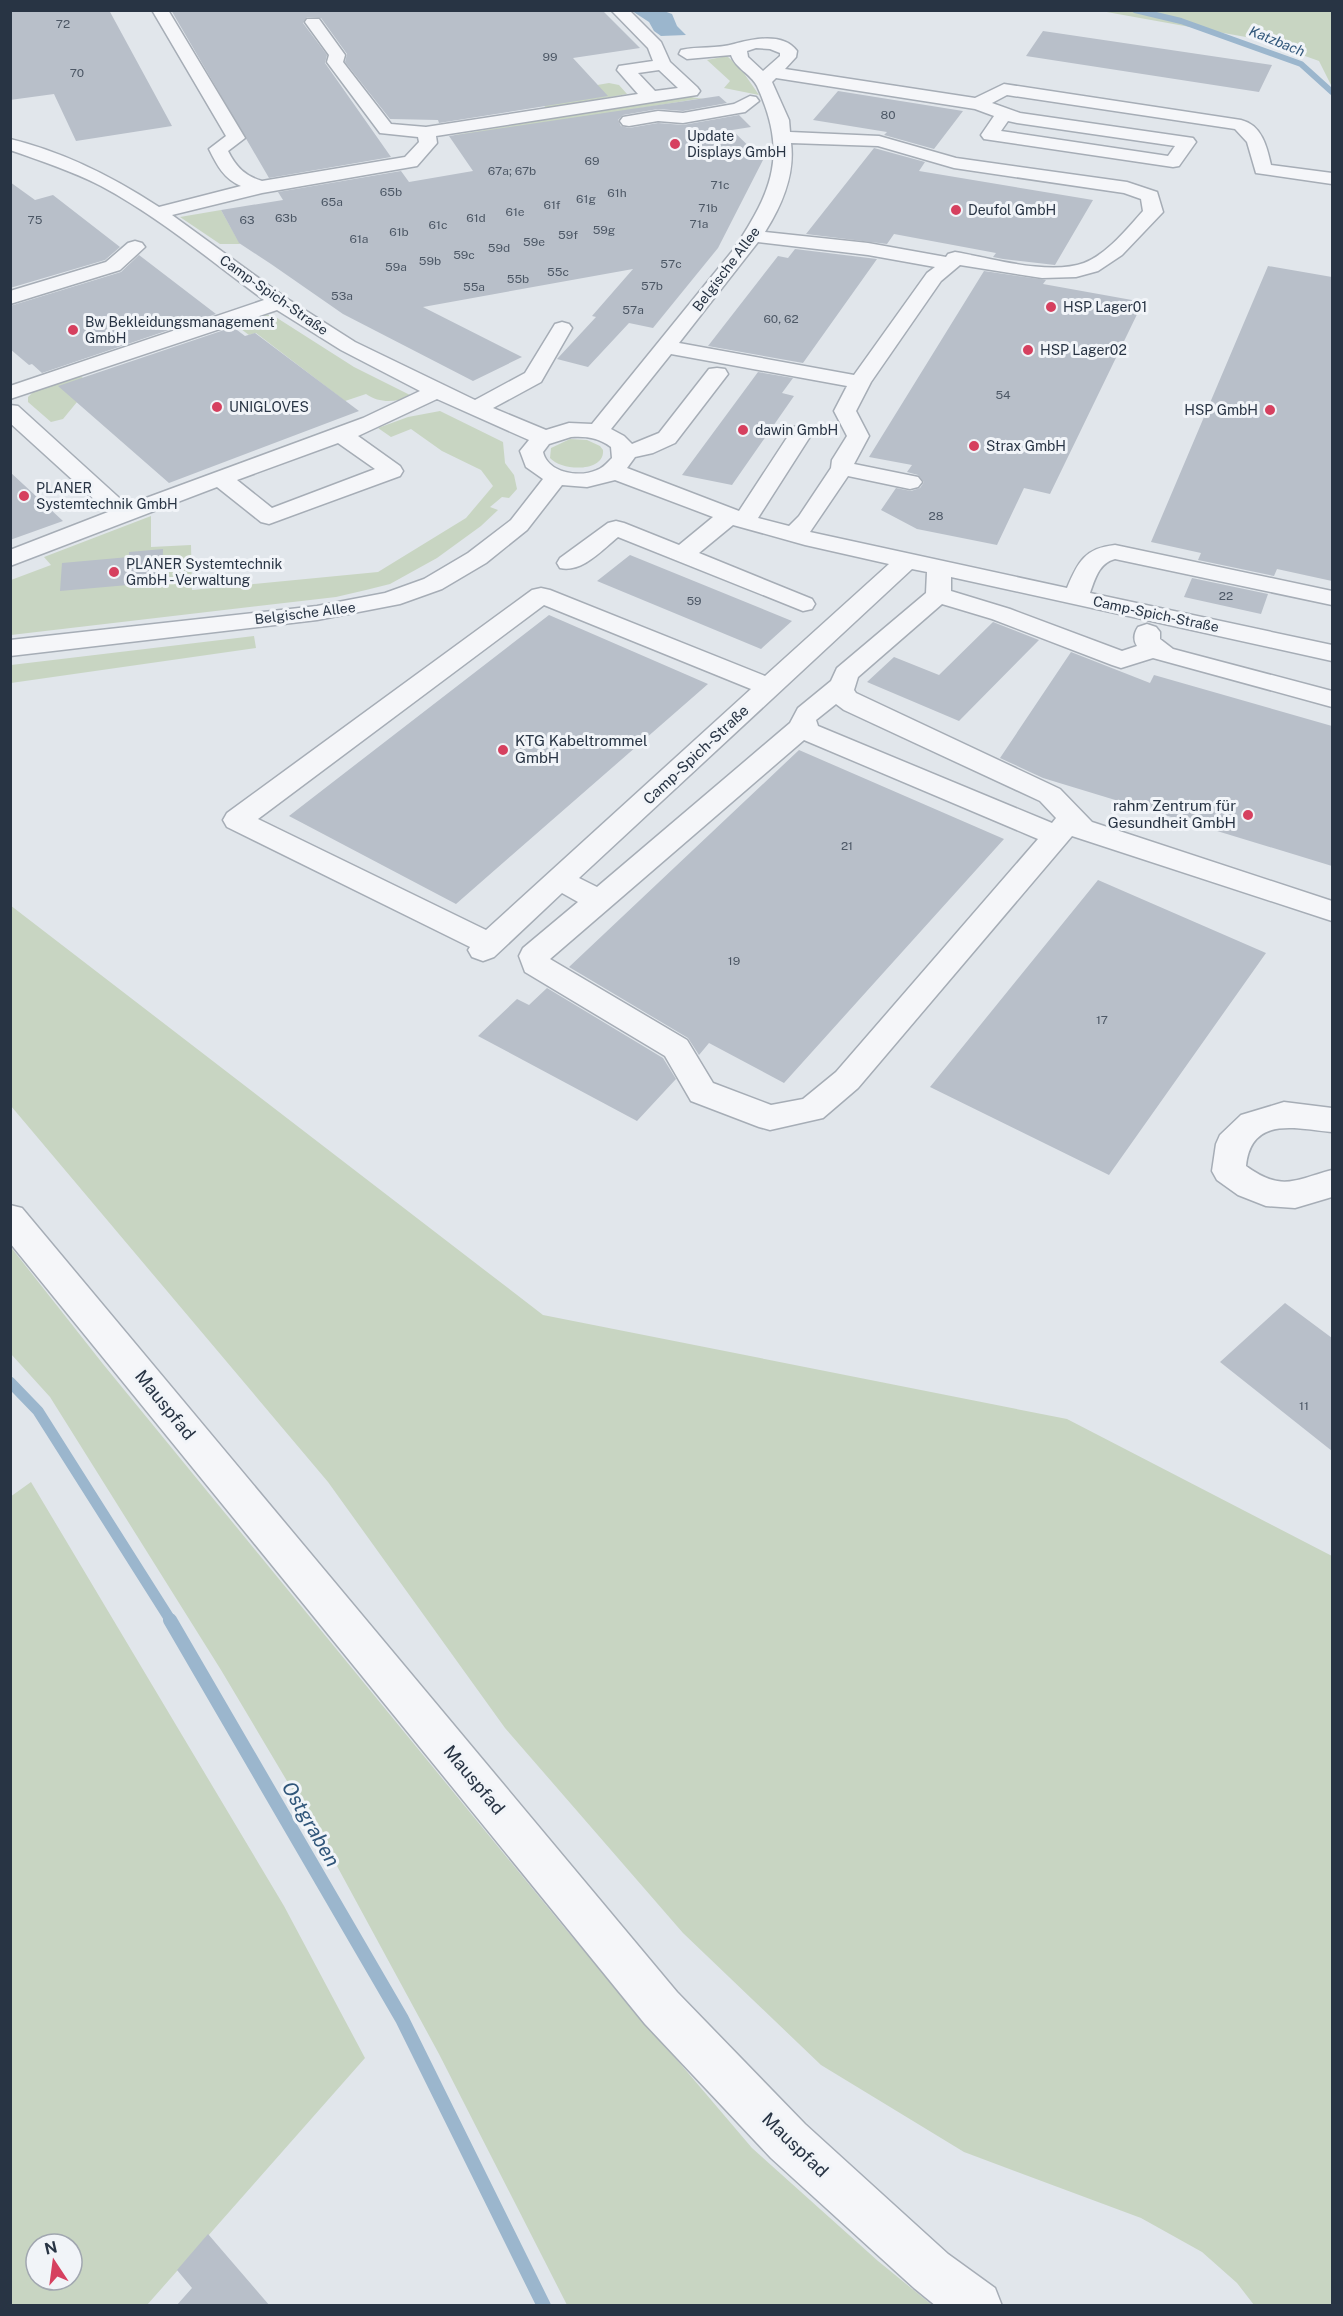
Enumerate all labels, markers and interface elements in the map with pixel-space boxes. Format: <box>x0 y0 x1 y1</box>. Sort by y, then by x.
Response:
house number: 72 <box>56 17 70 31</box>
water label: Katzbach <box>1247 23 1307 59</box>
house number: 99 <box>543 50 557 64</box>
house number: 70 <box>70 66 84 80</box>
house number: 80 <box>880 108 896 122</box>
place label: Update Displays GmbH <box>687 128 786 160</box>
marker: Update Displays GmbH <box>668 137 682 151</box>
house number: 69 <box>585 154 599 168</box>
house number: 67a; 67b <box>488 164 536 178</box>
house number: 71c <box>711 178 729 192</box>
house number: 65b <box>380 185 402 199</box>
house number: 61h <box>607 186 627 200</box>
house number: 61g <box>576 192 596 206</box>
house number: 65a <box>321 195 343 209</box>
house number: 61f <box>543 198 561 212</box>
house number: 71b <box>698 201 718 215</box>
place label: Deufol GmbH <box>968 202 1056 218</box>
marker: Deufol GmbH <box>949 203 963 217</box>
house number: 61e <box>505 205 525 219</box>
house number: 63b <box>275 211 297 225</box>
house number: 61d <box>466 211 486 225</box>
house number: 75 <box>28 213 43 227</box>
house number: 63 <box>240 213 254 227</box>
house number: 71a <box>690 217 708 231</box>
house number: 61c <box>429 218 447 232</box>
house number: 59g <box>593 223 615 237</box>
street label: Belgische Allee <box>689 224 763 314</box>
house number: 61b <box>389 225 409 239</box>
house number: 59f <box>558 228 578 242</box>
house number: 61a <box>350 232 369 246</box>
house number: 59e <box>523 235 545 249</box>
house number: 59d <box>488 241 510 255</box>
house number: 59c <box>453 248 475 262</box>
street label: Camp-Spich-Straße <box>217 252 331 338</box>
house number: 59b <box>419 254 441 268</box>
house number: 57c <box>660 257 682 271</box>
house number: 59a <box>385 260 407 274</box>
house number: 55c <box>547 265 569 279</box>
house number: 55b <box>507 272 529 286</box>
house number: 57b <box>641 279 663 293</box>
house number: 55a <box>463 280 485 294</box>
house number: 53a <box>331 289 353 303</box>
place label: HSP Lager01 <box>1063 299 1147 315</box>
marker: HSP Lager01 <box>1044 300 1058 314</box>
house number: 57a <box>622 303 644 317</box>
house number: 60, 62 <box>763 312 799 326</box>
place label: Bw Bekleidungsmanagement GmbH <box>85 314 275 346</box>
marker: Bw Bekleidungsmanagement GmbH <box>66 323 80 337</box>
place label: HSP Lager02 <box>1040 342 1127 358</box>
marker: HSP Lager02 <box>1021 343 1035 357</box>
house number: 54 <box>995 388 1011 402</box>
place label: UNIGLOVES <box>229 399 309 415</box>
marker: UNIGLOVES <box>210 400 224 414</box>
place label: HSP GmbH <box>1184 402 1258 418</box>
marker: HSP GmbH <box>1263 403 1277 417</box>
place label: dawin GmbH <box>755 422 838 438</box>
marker: dawin GmbH <box>736 423 750 437</box>
place label: Strax GmbH <box>986 438 1066 454</box>
marker: Strax GmbH <box>967 439 981 453</box>
place label: PLANER Systemtechnik GmbH <box>36 480 178 512</box>
marker: PLANER Systemtechnik GmbH <box>17 489 31 503</box>
house number: 28 <box>929 509 944 523</box>
place label: PLANER Systemtechnik GmbH - Verwaltung <box>126 556 283 588</box>
marker: PLANER Systemtechnik GmbH - Verwaltung <box>107 565 121 579</box>
house number: 22 <box>1219 589 1233 603</box>
street label: Camp-Spich-Straße <box>1092 593 1220 635</box>
house number: 59 <box>686 594 702 608</box>
street label: Belgische Allee <box>254 599 356 627</box>
street label: Camp-Spich-Straße <box>640 702 752 808</box>
place label: KTG Kabeltrommel GmbH <box>515 732 648 766</box>
marker: KTG Kabeltrommel GmbH <box>496 743 510 757</box>
place label: rahm Zentrum für Gesundheit GmbH <box>1108 797 1236 831</box>
marker: rahm Zentrum für Gesundheit GmbH <box>1241 808 1255 822</box>
house number: 21 <box>841 839 853 853</box>
house number: 19 <box>728 954 740 968</box>
house number: 17 <box>1096 1013 1108 1027</box>
street label: Mauspfad <box>131 1366 200 1444</box>
house number: 11 <box>1299 1399 1309 1413</box>
street label: Mauspfad <box>439 1741 509 1818</box>
water label: Ostgraben <box>277 1777 345 1871</box>
street label: Mauspfad <box>758 2108 833 2181</box>
north arrow <box>24 2232 84 2292</box>
text: N <box>43 2237 59 2259</box>

